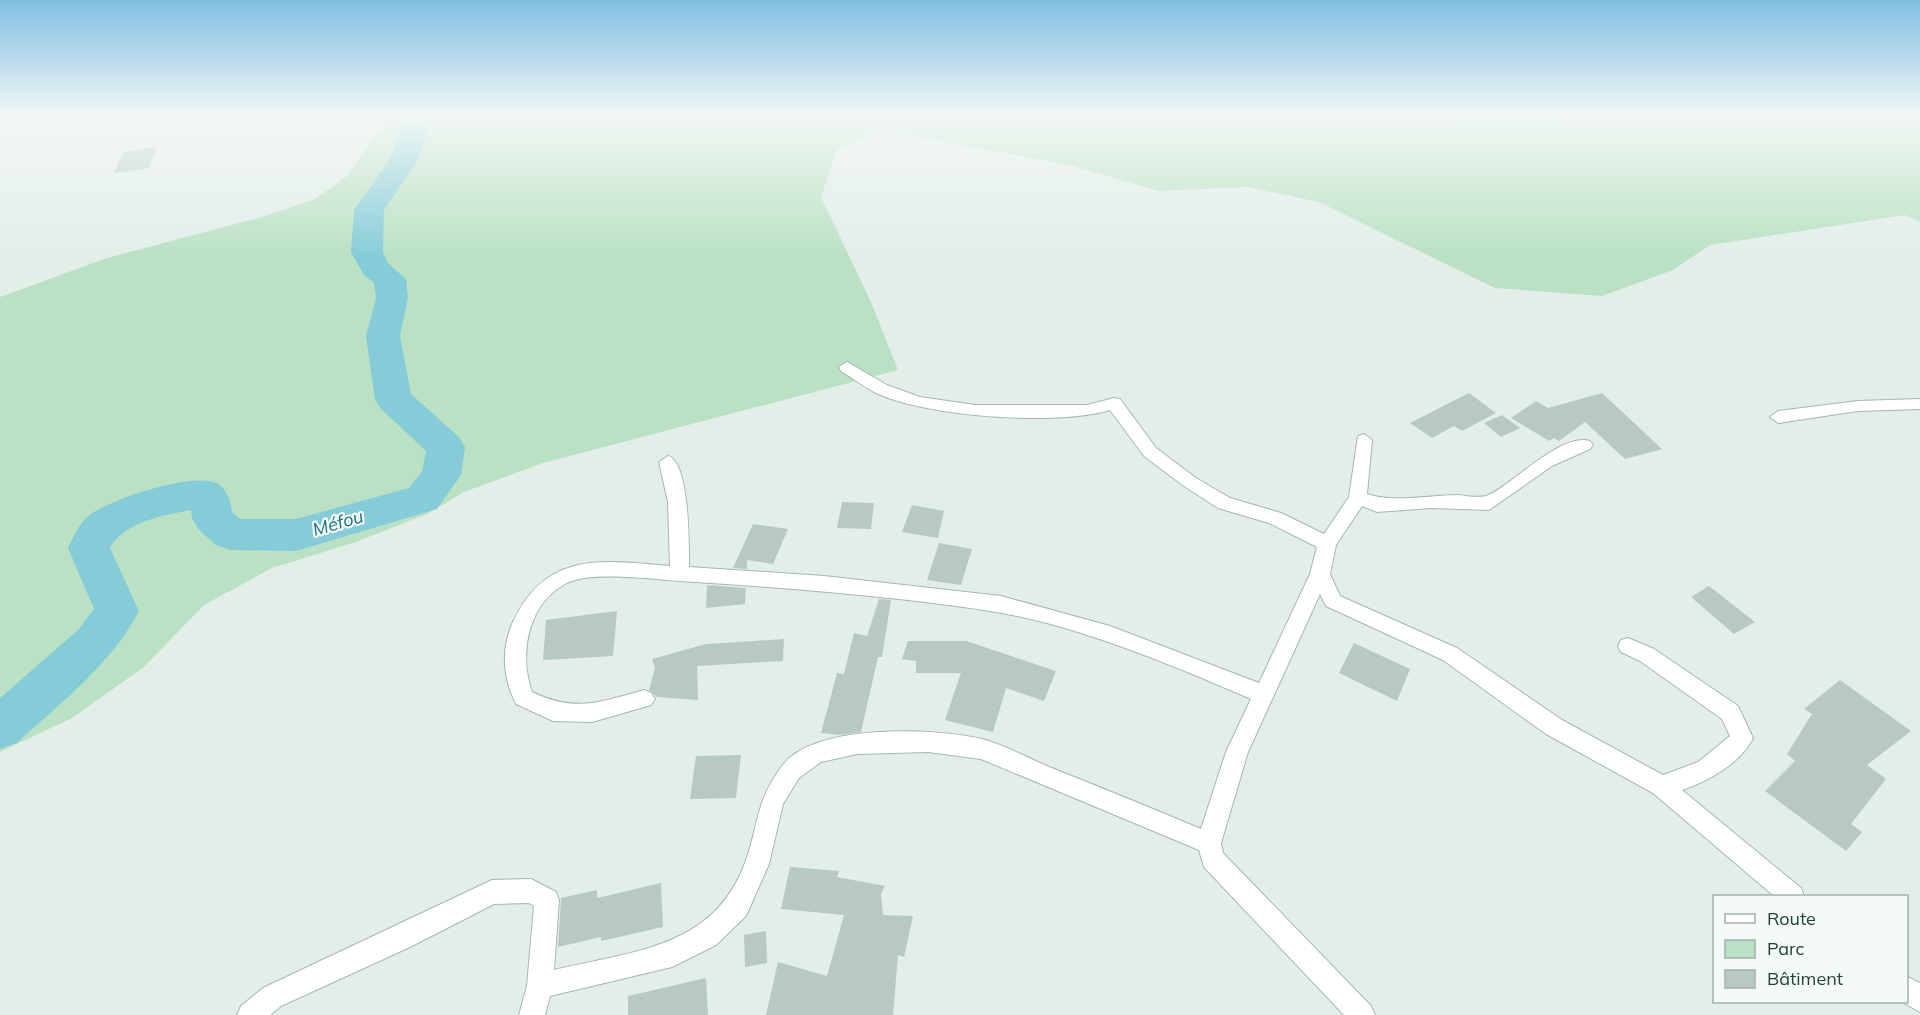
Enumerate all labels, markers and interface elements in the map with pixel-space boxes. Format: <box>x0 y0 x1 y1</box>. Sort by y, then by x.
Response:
water label: Méfou <box>310 504 366 541</box>
legend <box>1713 895 1908 1003</box>
text: Route <box>1767 907 1816 930</box>
text: Parc <box>1767 937 1805 960</box>
text: Bâtiment <box>1767 967 1843 990</box>

